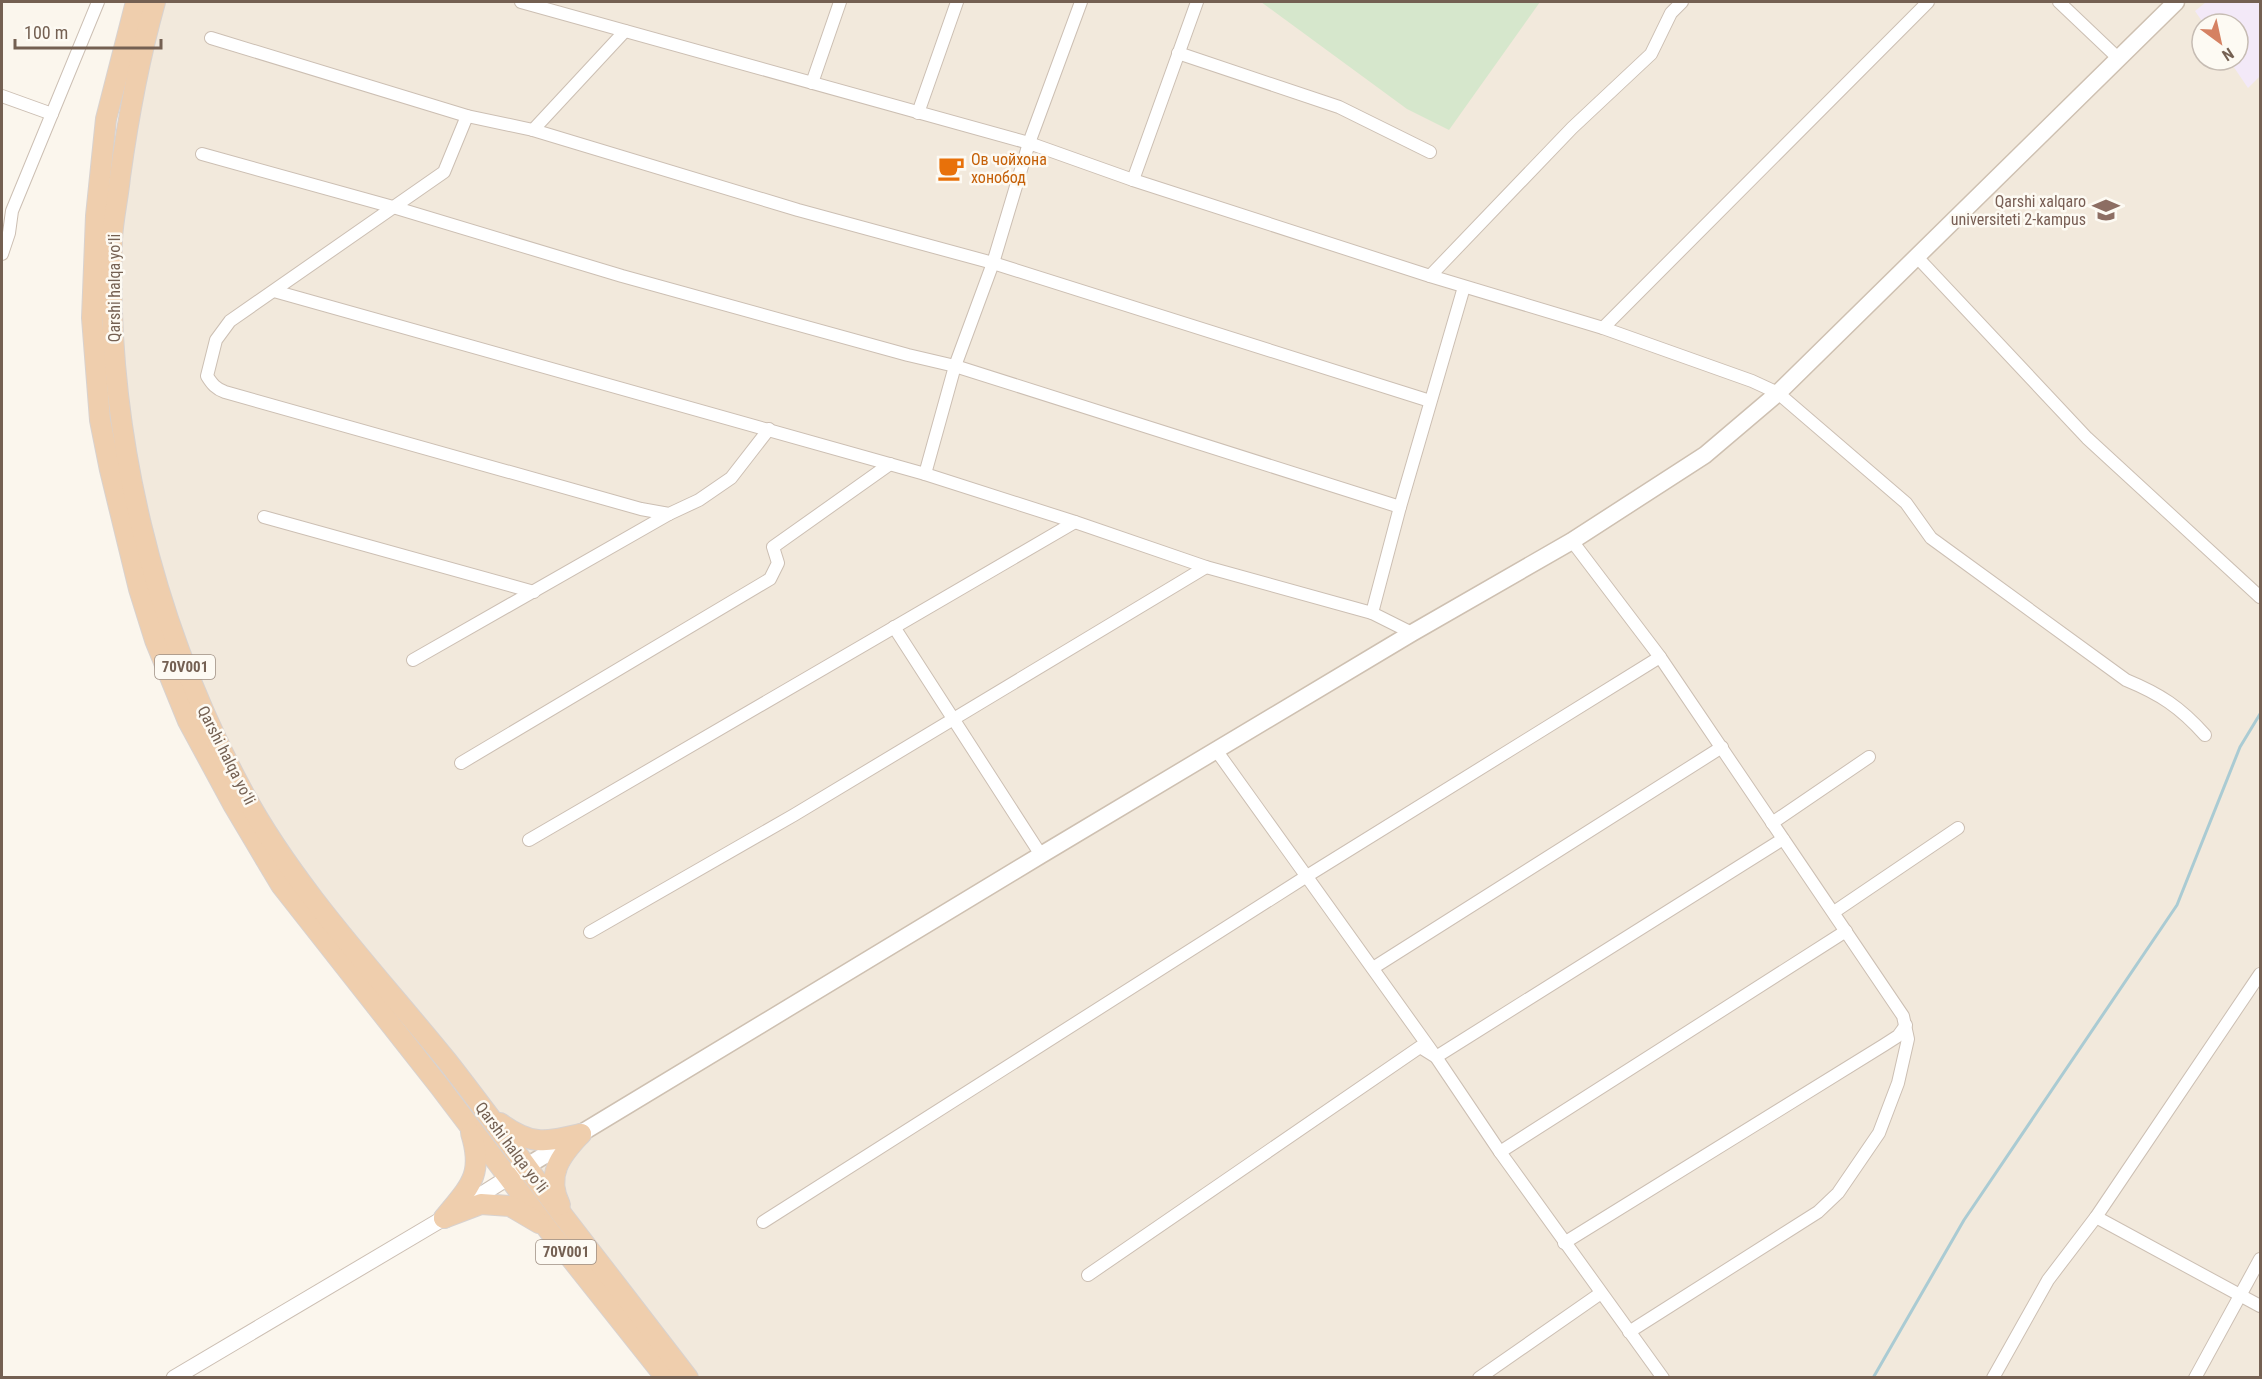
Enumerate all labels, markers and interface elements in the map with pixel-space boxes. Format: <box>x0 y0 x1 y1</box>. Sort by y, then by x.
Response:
scale bar <box>15 12 160 50</box>
north arrow <box>2190 12 2250 72</box>
text: 100 m <box>24 22 68 43</box>
text: N <box>2219 44 2237 65</box>
place label: Ов чойхона хонобод <box>971 150 1047 187</box>
cafe icon: Ов чойхона хонобод <box>936 153 966 183</box>
place label: Qarshi xalqaro universiteti 2-kampus <box>1951 192 2086 229</box>
school or university icon: Qarshi xalqaro universiteti 2-kampus <box>2091 195 2121 225</box>
street label: Qarshi halqa yoʻli <box>105 234 124 342</box>
road number: 70V001 <box>155 655 215 679</box>
street label: Qarshi halqa yoʻli <box>193 703 260 808</box>
street label: Qarshi halqa yoʻli <box>471 1098 552 1196</box>
road number: 70V001 <box>536 1240 596 1264</box>

